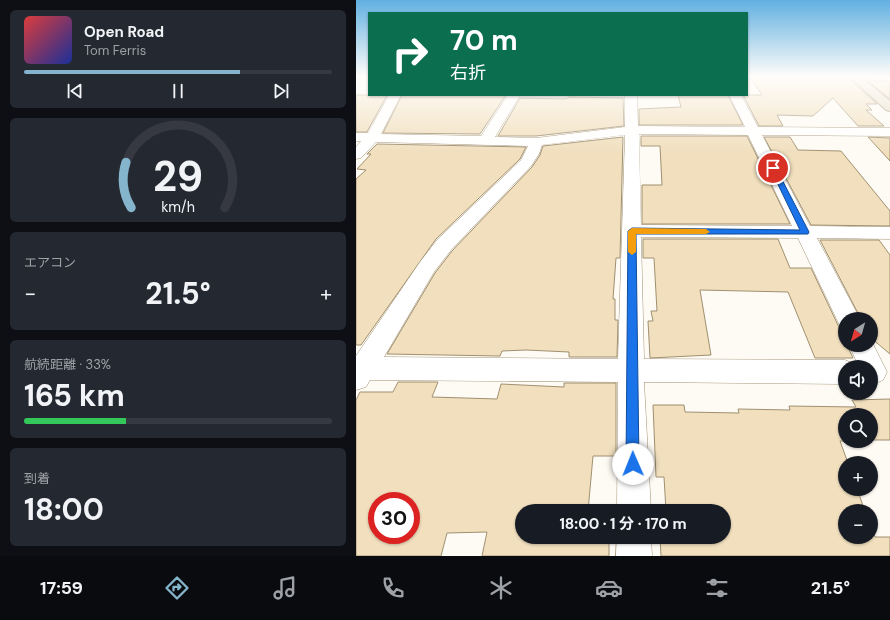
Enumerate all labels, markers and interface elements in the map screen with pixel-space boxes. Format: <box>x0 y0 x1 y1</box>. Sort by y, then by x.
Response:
text: Open Road <box>84 22 164 42</box>
text: 70 m <box>450 22 518 59</box>
icon: right <box>384 28 436 80</box>
text: Tom Ferris <box>84 42 146 59</box>
text: 右折 <box>450 61 486 85</box>
icon: previous <box>64 80 86 102</box>
icon: pause <box>167 80 189 102</box>
icon: next <box>270 80 292 102</box>
text: 29 <box>153 150 203 204</box>
pin <box>756 151 790 185</box>
icon: arrive <box>762 157 784 179</box>
text: km/h <box>161 198 195 216</box>
text: エアコン <box>24 254 76 271</box>
text: 21.5° <box>145 274 211 313</box>
text: − <box>24 279 36 308</box>
text: + <box>320 279 332 308</box>
north arrow <box>838 312 878 352</box>
map controls <box>838 312 878 544</box>
text: 航続距離 · 33% <box>24 356 111 373</box>
button: sound <box>838 360 878 400</box>
text: 165 km <box>24 376 125 415</box>
button: search <box>838 408 878 448</box>
position arrow <box>612 443 654 485</box>
button: + <box>838 456 878 496</box>
text: 到着 <box>24 470 50 487</box>
text: 18:00 <box>24 490 104 529</box>
speed limit sign: 30 <box>368 492 420 544</box>
button: − <box>838 504 878 544</box>
text: 18:00 · 1 分 · 170 m <box>559 514 687 534</box>
icon: directions <box>163 574 191 602</box>
icon: music <box>271 574 299 602</box>
icon: phone <box>379 574 407 602</box>
icon: climate <box>487 574 515 602</box>
icon: car <box>595 574 623 602</box>
icon: filters <box>703 574 731 602</box>
text: 17:59 <box>40 576 83 600</box>
text: 21.5° <box>811 576 850 600</box>

